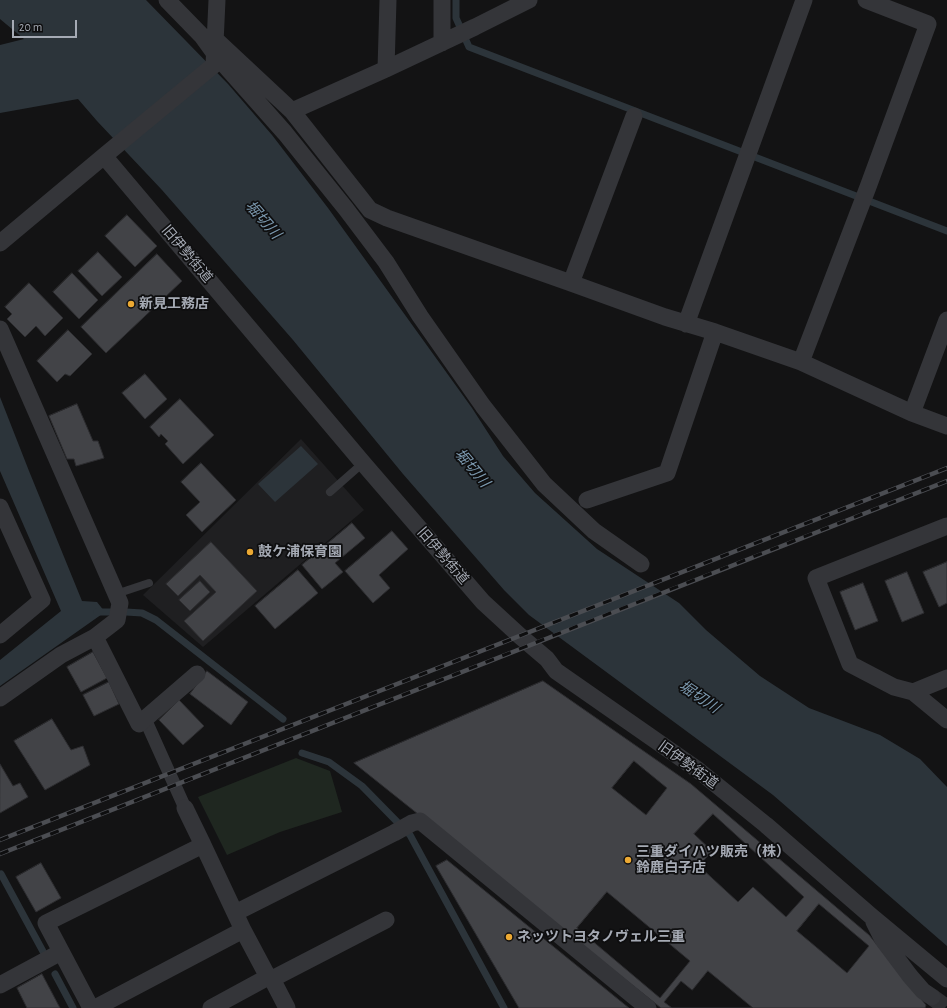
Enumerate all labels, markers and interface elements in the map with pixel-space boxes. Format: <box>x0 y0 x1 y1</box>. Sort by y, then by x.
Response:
scale bar <box>14 12 79 38</box>
text: 20 m <box>19 21 42 33</box>
water label: 堀切川 <box>241 197 285 243</box>
street label: 旧伊勢街道 <box>158 222 216 286</box>
place label: 新見工務店 <box>139 296 209 312</box>
marker: 新見工務店 <box>126 299 136 309</box>
water label: 堀切川 <box>451 445 493 491</box>
street label: 旧伊勢街道 <box>414 524 472 588</box>
place label: 鼓ケ浦保育園 <box>258 544 342 560</box>
marker: 鼓ケ浦保育園 <box>245 547 255 557</box>
water label: 堀切川 <box>675 677 723 717</box>
street label: 旧伊勢街道 <box>655 738 721 792</box>
place label: 三重ダイハツ販売（株） 鈴鹿白子店 <box>636 844 790 876</box>
marker: 三重ダイハツ販売（株） 鈴鹿白子店 <box>623 855 633 865</box>
place label: ネッツトヨタノヴェル三重 <box>517 929 685 945</box>
marker: ネッツトヨタノヴェル三重 <box>504 932 514 942</box>

